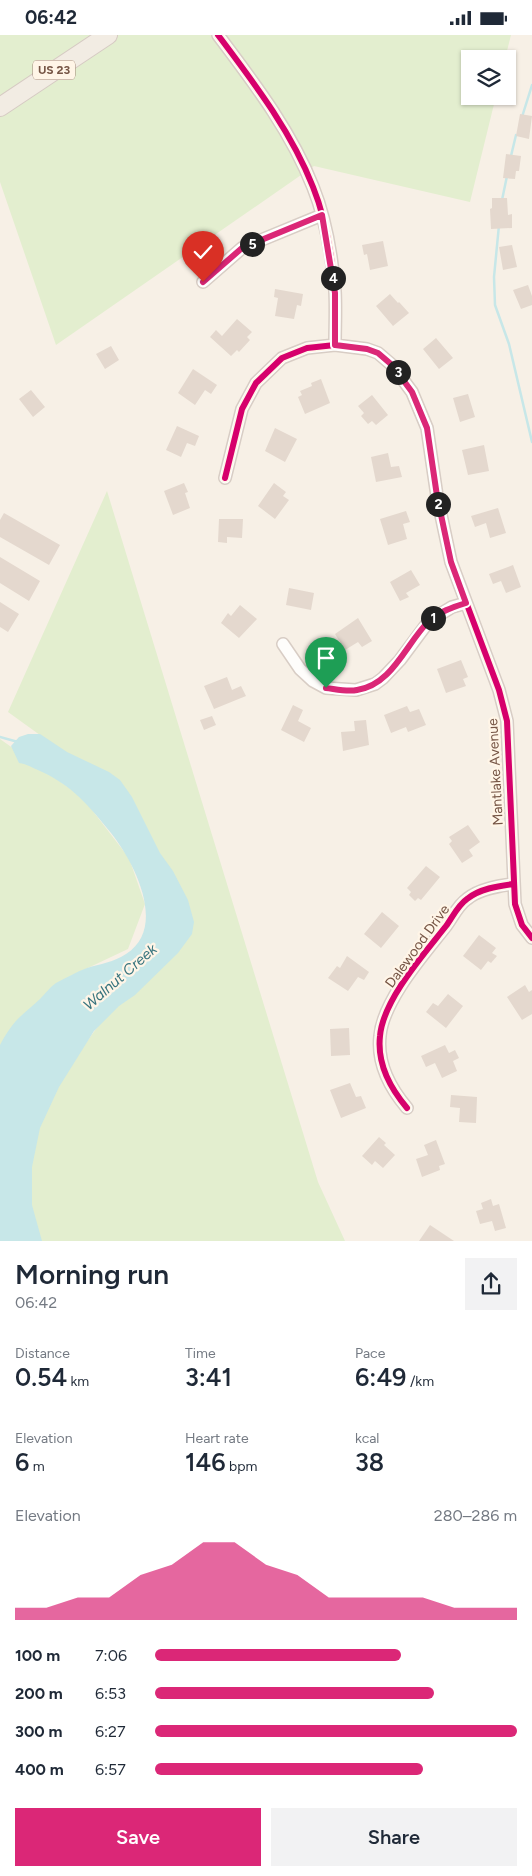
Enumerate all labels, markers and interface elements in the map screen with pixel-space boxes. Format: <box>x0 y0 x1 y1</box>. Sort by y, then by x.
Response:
text: 06:42 <box>25 6 77 29</box>
map controls <box>461 50 516 105</box>
button: layers <box>461 50 516 105</box>
road number: US 23 <box>33 61 75 79</box>
pin <box>182 231 224 282</box>
pin: 5 <box>240 231 264 257</box>
text: 5 <box>248 236 257 253</box>
icon: check <box>189 238 217 266</box>
pin: 4 <box>320 265 346 291</box>
text: 4 <box>329 270 338 287</box>
pin: 3 <box>386 359 410 385</box>
text: 3 <box>395 364 402 381</box>
pin: 2 <box>426 491 450 517</box>
text: 2 <box>434 496 443 513</box>
pin: 1 <box>420 605 446 631</box>
text: 1 <box>431 610 436 627</box>
pin <box>305 637 347 688</box>
icon: arrive <box>312 644 340 672</box>
street label: Mantlake Avenue <box>484 718 507 826</box>
street label: Dalewood Drive <box>382 901 453 991</box>
water label: Walnut Creek <box>79 940 161 1014</box>
text: Morning run <box>15 1257 169 1291</box>
button: share <box>465 1258 517 1310</box>
text: 06:42 <box>15 1293 57 1312</box>
text: Distance <box>15 1345 70 1362</box>
text: Time <box>185 1345 216 1362</box>
text: Pace <box>355 1345 385 1362</box>
text: 0.54 <box>15 1362 67 1392</box>
text: 3:41 <box>185 1362 232 1392</box>
text: 6:49 <box>355 1362 406 1392</box>
text: km <box>67 1373 89 1390</box>
text: /km <box>406 1373 434 1390</box>
text: Elevation <box>15 1430 73 1447</box>
text: Heart rate <box>185 1430 249 1447</box>
text: kcal <box>355 1430 379 1447</box>
text: 6 <box>15 1447 29 1477</box>
text: 146 <box>185 1447 226 1477</box>
text: 38 <box>355 1447 384 1477</box>
text: m <box>29 1458 45 1475</box>
text: bpm <box>226 1458 257 1475</box>
text: Elevation <box>15 1506 81 1525</box>
text: 280–286 m <box>434 1506 517 1525</box>
text: 100 m <box>15 1646 60 1665</box>
text: 7:06 <box>95 1646 127 1665</box>
text: 200 m <box>15 1684 63 1703</box>
text: 6:53 <box>95 1684 126 1703</box>
text: 300 m <box>15 1722 62 1741</box>
text: 6:27 <box>95 1722 126 1741</box>
text: 400 m <box>15 1760 64 1779</box>
text: 6:57 <box>95 1760 126 1779</box>
button: Save <box>15 1808 261 1866</box>
button: Share <box>271 1808 517 1866</box>

